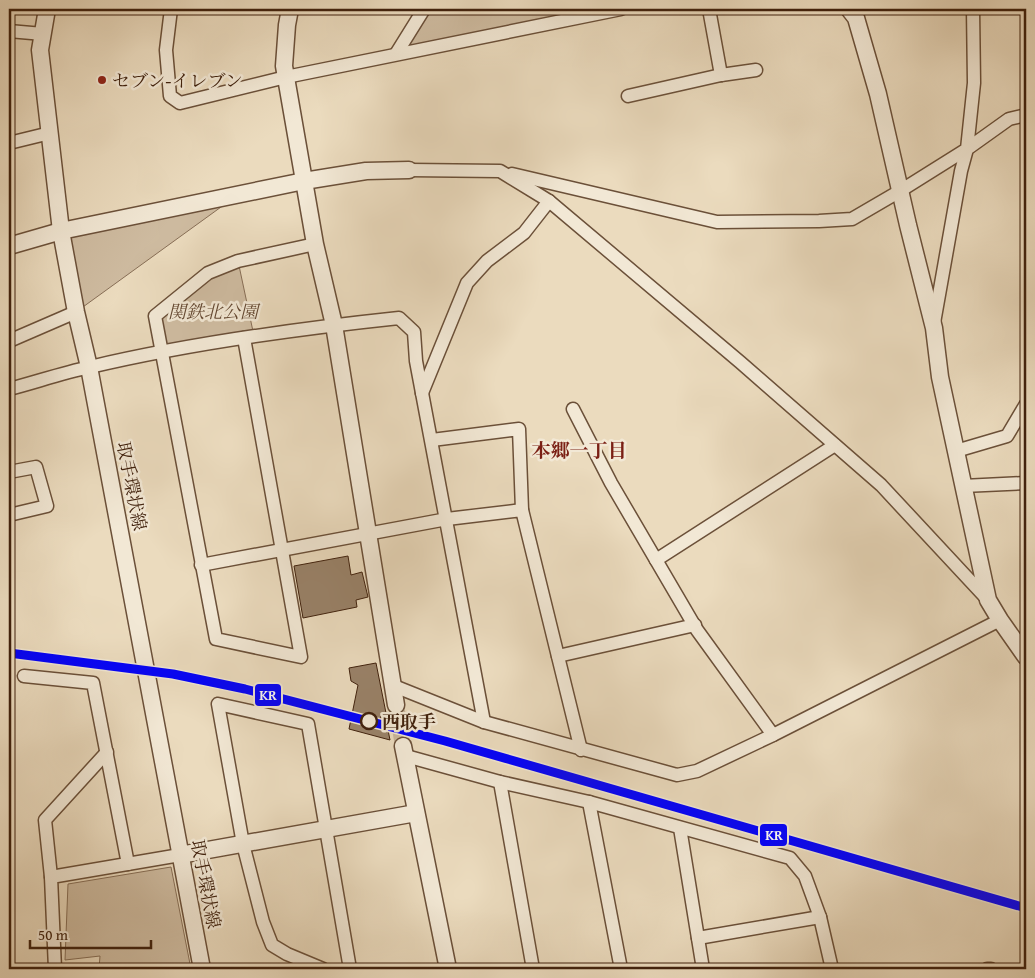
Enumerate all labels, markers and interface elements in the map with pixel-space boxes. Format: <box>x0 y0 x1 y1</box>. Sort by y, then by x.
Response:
place label: セブン-イレブン <box>112 67 243 94</box>
marker: セブン-イレブン <box>96 74 108 86</box>
park label: 関鉄北公園 <box>168 298 261 325</box>
district label: 本郷一丁目 <box>531 436 627 464</box>
street label: 取手環状線 <box>110 439 154 533</box>
line badge: KR <box>254 683 282 707</box>
text: KR <box>259 685 277 705</box>
place label: 西取手 <box>382 708 436 735</box>
marker: 西取手 <box>360 712 378 730</box>
line badge: KR <box>759 823 788 847</box>
text: KR <box>765 825 783 845</box>
street label: 取手環状線 <box>184 837 228 931</box>
scale bar <box>30 918 151 950</box>
text: 50 m <box>38 924 69 945</box>

